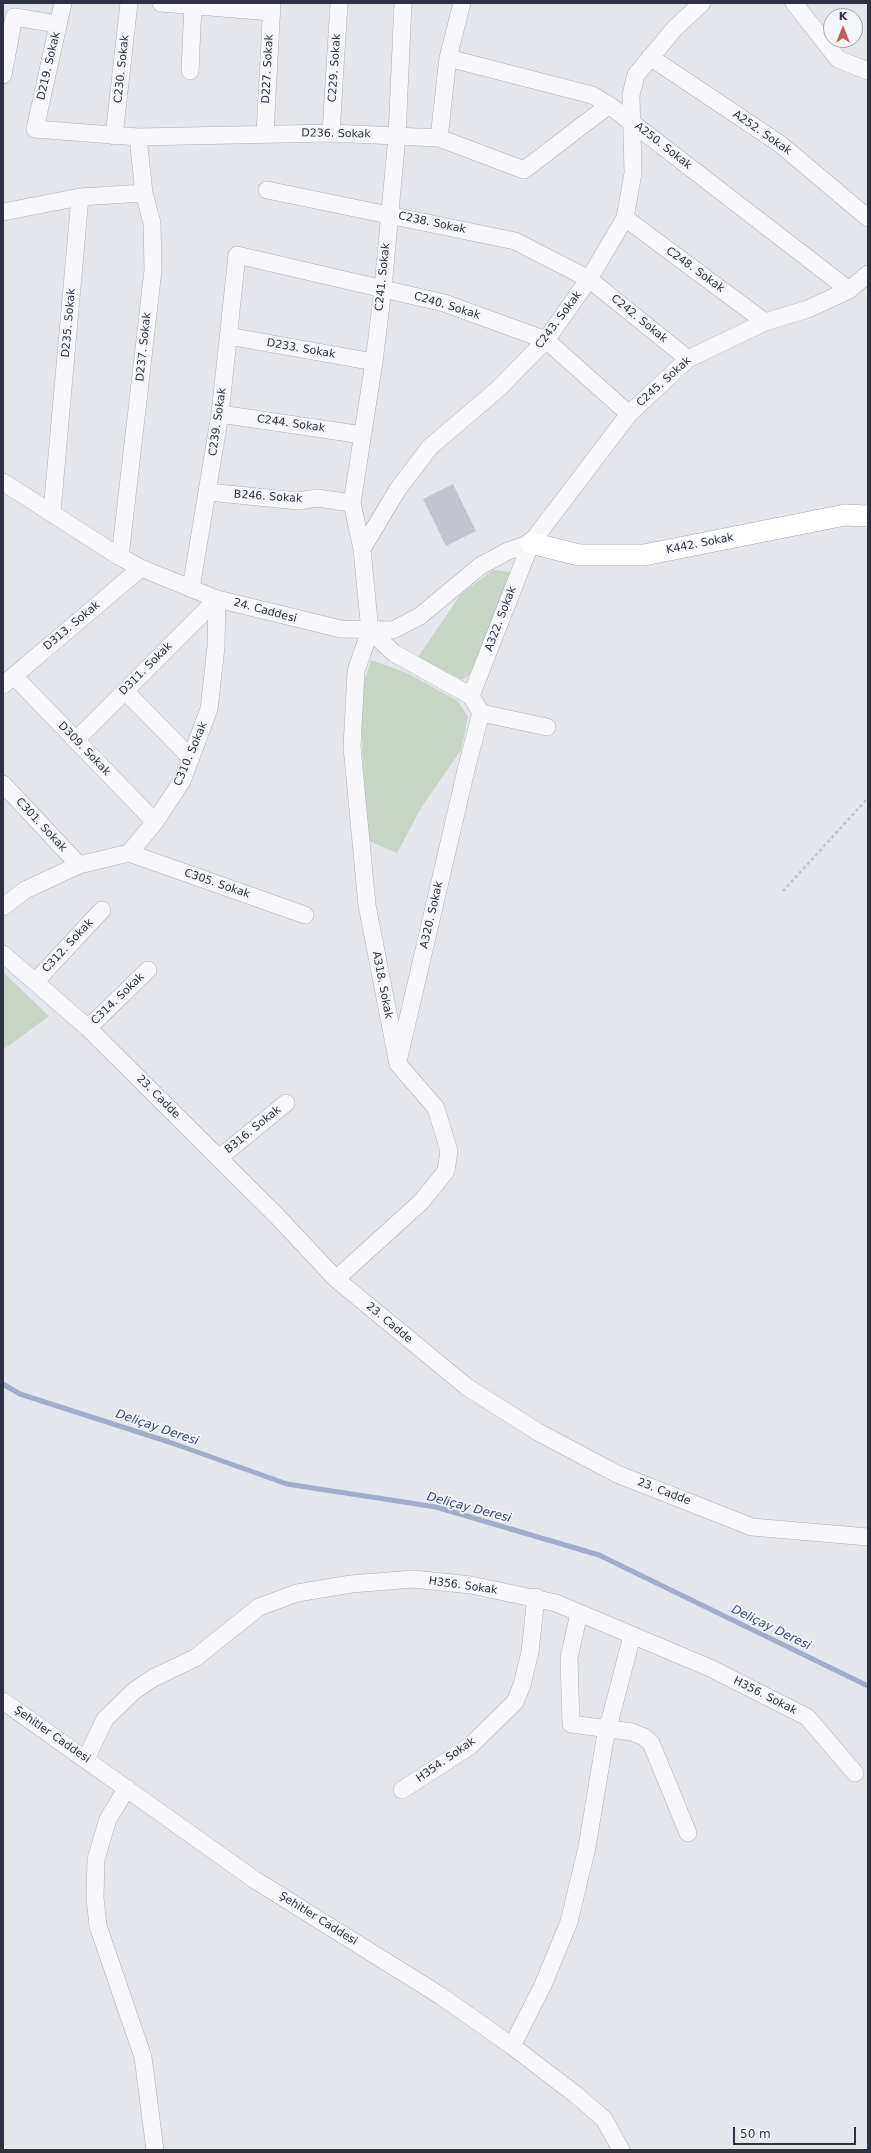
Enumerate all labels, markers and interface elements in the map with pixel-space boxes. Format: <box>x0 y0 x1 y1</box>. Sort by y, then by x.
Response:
north arrow <box>823 8 863 48</box>
text: K <box>839 10 847 23</box>
street label: D219. Sokak <box>35 31 63 101</box>
street label: C229. Sokak <box>326 33 344 103</box>
street label: C230. Sokak <box>112 34 132 104</box>
street label: D227. Sokak <box>260 34 276 104</box>
street label: A252. Sokak <box>730 108 794 158</box>
street label: A250. Sokak <box>632 120 694 172</box>
street label: D236. Sokak <box>301 127 371 141</box>
street label: C238. Sokak <box>397 209 467 237</box>
street label: C241. Sokak <box>373 242 393 312</box>
street label: C248. Sokak <box>663 244 727 296</box>
street label: D235. Sokak <box>59 288 79 358</box>
street label: C243. Sokak <box>533 289 585 351</box>
street label: C240. Sokak <box>412 290 482 322</box>
street label: C242. Sokak <box>608 292 670 346</box>
street label: D237. Sokak <box>134 312 154 382</box>
street label: D233. Sokak <box>266 336 336 362</box>
street label: C245. Sokak <box>634 354 694 410</box>
street label: C239. Sokak <box>207 387 229 457</box>
street label: C244. Sokak <box>256 413 326 435</box>
street label: B246. Sokak <box>233 488 303 506</box>
street label: K442. Sokak <box>665 531 735 557</box>
street label: A322. Sokak <box>483 585 519 653</box>
street label: 24. Caddesi <box>232 596 298 626</box>
street label: D313. Sokak <box>41 599 103 653</box>
street label: D311. Sokak <box>117 640 175 698</box>
street label: D309. Sokak <box>55 719 113 779</box>
street label: C310. Sokak <box>172 720 210 788</box>
street label: C301. Sokak <box>13 795 69 855</box>
street label: C305. Sokak <box>182 867 252 901</box>
street label: A320. Sokak <box>418 880 446 950</box>
street label: C312. Sokak <box>40 916 96 976</box>
street label: A318. Sokak <box>369 950 395 1020</box>
street label: C314. Sokak <box>89 970 147 1028</box>
street label: 23. Cadde <box>133 1072 183 1122</box>
street label: B316. Sokak <box>222 1103 284 1157</box>
street label: 23. Cadde <box>363 1300 415 1346</box>
water label: Deliçay Deresi <box>114 1407 200 1449</box>
street label: 23. Cadde <box>635 1476 693 1508</box>
water label: Deliçay Deresi <box>425 1490 513 1526</box>
street label: H356. Sokak <box>428 1575 498 1597</box>
water label: Deliçay Deresi <box>729 1603 813 1653</box>
street label: H356. Sokak <box>731 1674 799 1718</box>
street label: Şehitler Caddesi <box>11 1704 93 1766</box>
street label: H354. Sokak <box>414 1735 478 1785</box>
street label: Şehitler Caddesi <box>276 1890 360 1948</box>
scale bar <box>735 2119 858 2145</box>
text: 50 m <box>740 2127 771 2141</box>

